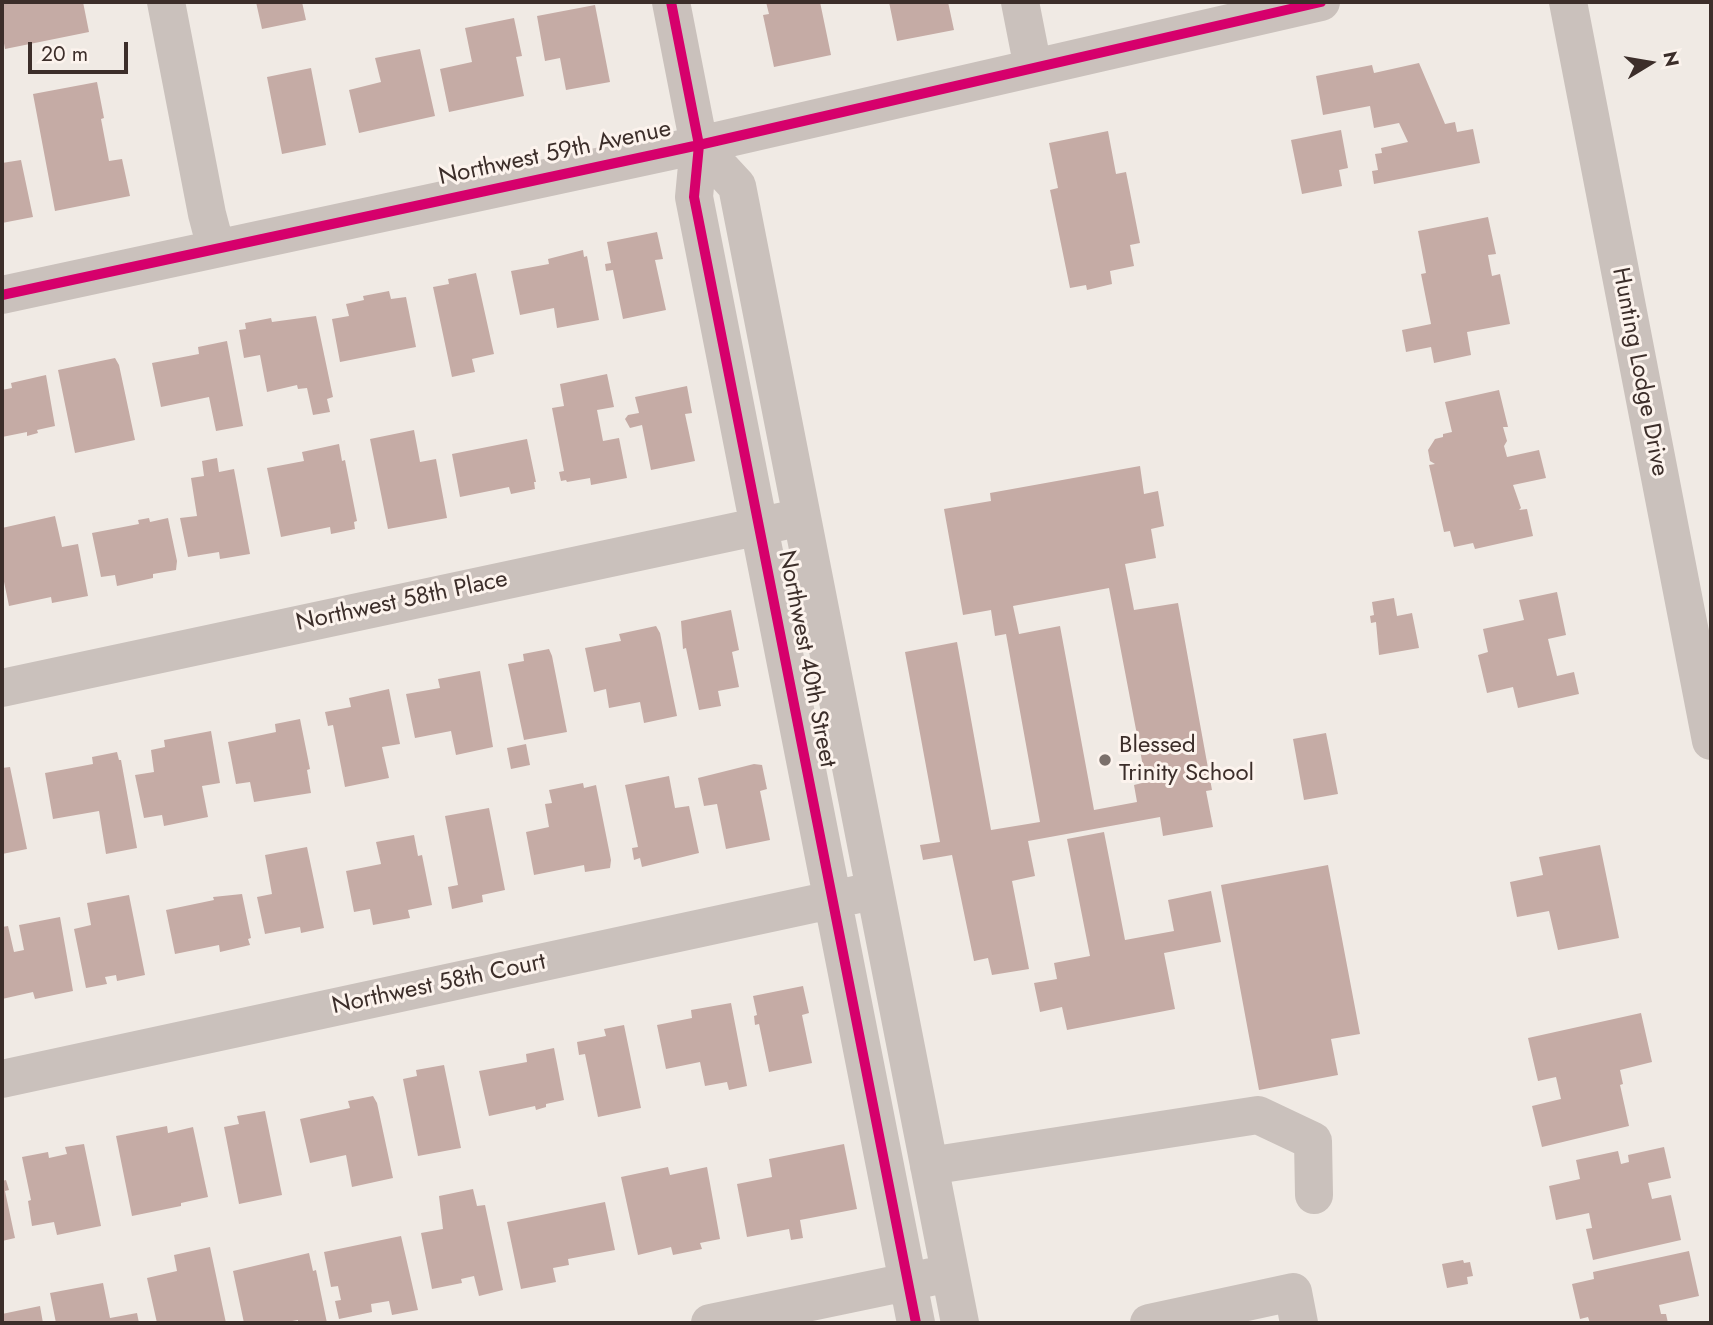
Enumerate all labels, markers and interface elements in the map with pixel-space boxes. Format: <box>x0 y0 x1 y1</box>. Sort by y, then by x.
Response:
scale bar <box>32 28 131 72</box>
north arrow <box>1615 28 1685 98</box>
text: 20 m <box>41 39 88 69</box>
text: N <box>1656 49 1686 69</box>
street label: Northwest 59th Avenue <box>436 115 674 193</box>
street label: Hunting Lodge Drive <box>1605 265 1673 479</box>
street label: Northwest 40th Street <box>771 548 841 770</box>
street label: Northwest 58th Place <box>294 566 510 638</box>
place label: Blessed Trinity School <box>1119 732 1254 788</box>
marker: Blessed Trinity School <box>1097 752 1113 768</box>
street label: Northwest 58th Court <box>330 948 548 1022</box>

